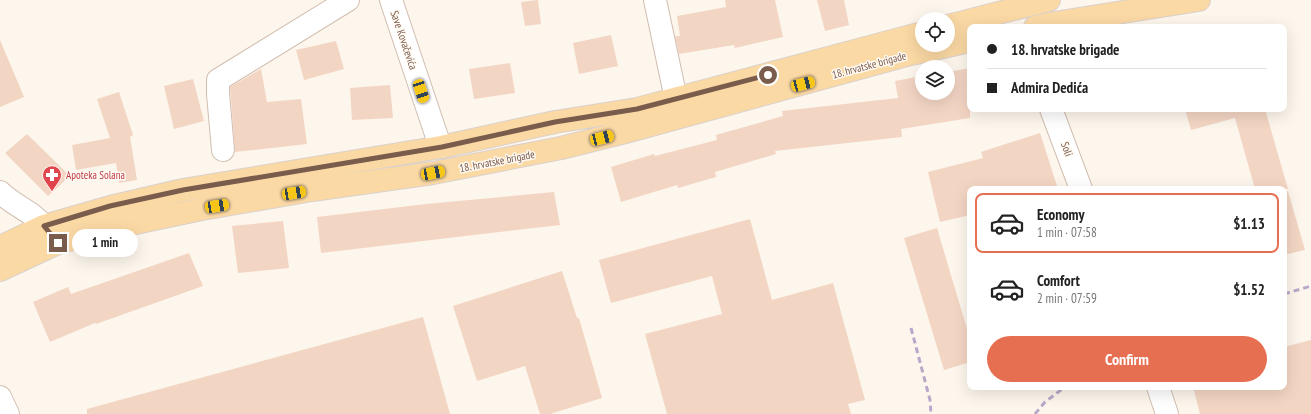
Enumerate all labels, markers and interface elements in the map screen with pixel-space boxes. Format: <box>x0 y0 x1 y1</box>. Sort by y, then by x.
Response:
street label: Save Kovačevića <box>387 9 421 71</box>
map controls <box>915 12 955 100</box>
button: locate <box>915 12 955 52</box>
text: 18. hrvatske brigade <box>1011 40 1119 59</box>
street label: 18. hrvatske brigade <box>830 48 908 82</box>
button: layers <box>915 60 955 100</box>
route start <box>759 66 777 84</box>
car <box>790 75 816 93</box>
car <box>412 78 430 104</box>
text: Admira Dedića <box>1011 78 1088 97</box>
car <box>589 129 615 147</box>
street label: Soli <box>1058 140 1076 158</box>
street label: 18. hrvatske brigade <box>458 147 536 175</box>
pharmacy icon: Apoteka Solana <box>41 164 63 192</box>
car <box>420 165 446 181</box>
place label: Apoteka Solana <box>66 168 125 182</box>
car <box>281 185 307 201</box>
car <box>204 198 230 214</box>
icon: car <box>989 205 1025 241</box>
text: Economy <box>1037 205 1085 224</box>
text: $1.13 <box>1233 214 1265 233</box>
text: 1 min · 07:58 <box>1037 224 1097 241</box>
callout: 1 min <box>72 229 138 257</box>
route end <box>49 234 67 252</box>
text: 1 min <box>92 234 118 251</box>
icon: car <box>989 271 1025 307</box>
text: Comfort <box>1037 271 1080 290</box>
text: $1.52 <box>1233 280 1265 299</box>
text: 2 min · 07:59 <box>1037 290 1097 307</box>
button: Confirm <box>987 336 1267 382</box>

